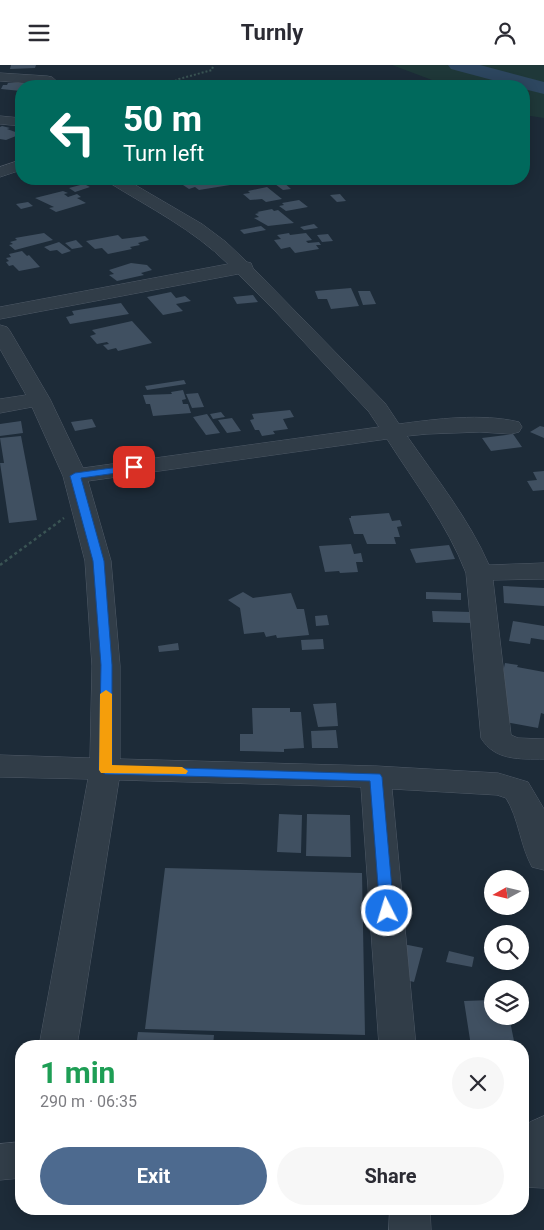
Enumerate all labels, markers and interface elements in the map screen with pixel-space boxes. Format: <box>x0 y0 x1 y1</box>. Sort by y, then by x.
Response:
icon: menu <box>25 19 53 47</box>
icon: person <box>491 19 519 47</box>
text: Turnly <box>241 20 303 45</box>
text: 50 m <box>123 99 202 140</box>
icon: left <box>40 100 105 165</box>
text: Turn left <box>123 141 204 166</box>
pin <box>113 446 155 488</box>
icon: arrive <box>120 453 148 481</box>
north arrow <box>484 870 529 915</box>
map controls <box>484 870 529 1025</box>
position arrow <box>360 884 412 936</box>
button: search <box>484 925 529 970</box>
button: layers <box>484 980 529 1025</box>
text: 1 min <box>40 1055 115 1090</box>
button: close <box>452 1057 504 1109</box>
text: 290 m · 06:35 <box>40 1092 137 1111</box>
button: Exit <box>40 1147 267 1205</box>
button: Share <box>277 1147 504 1205</box>

